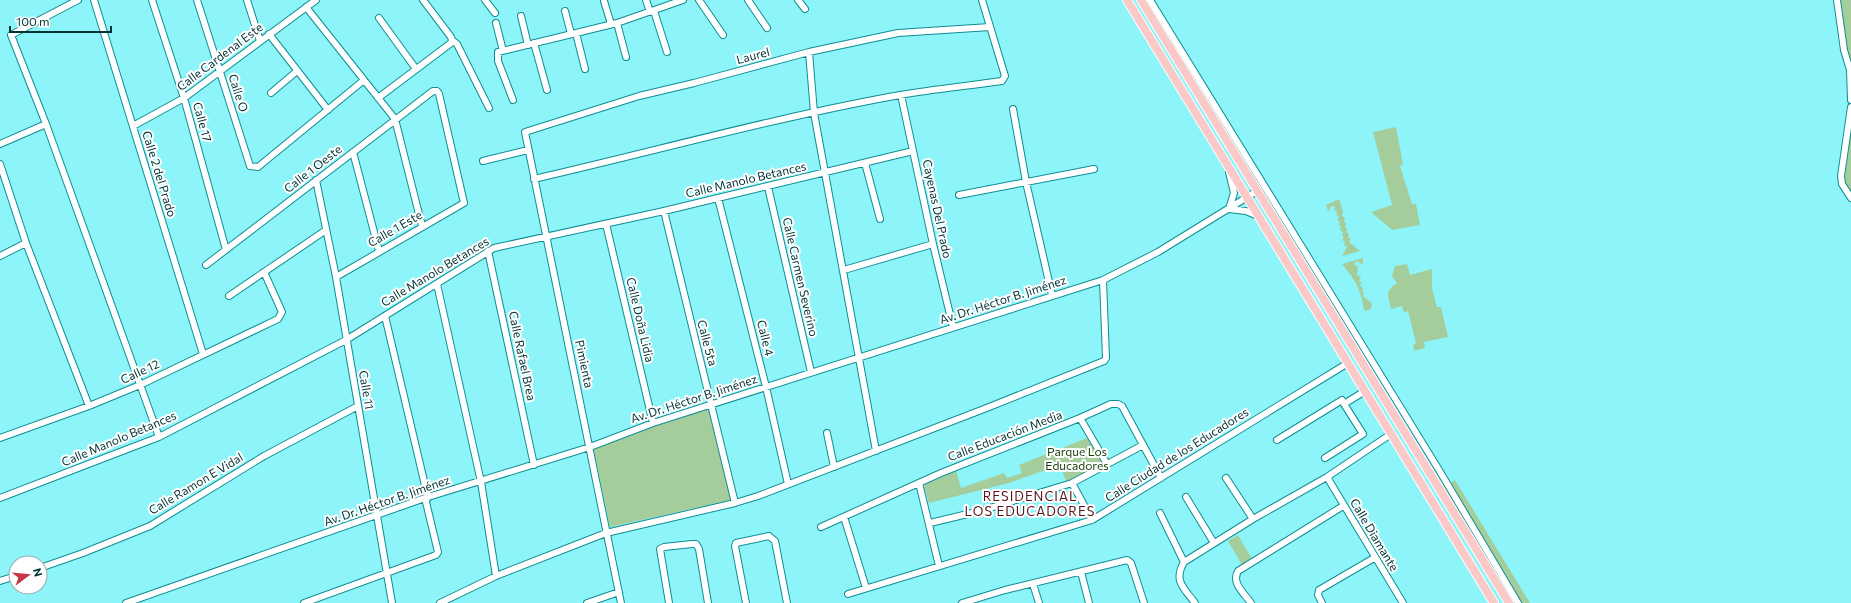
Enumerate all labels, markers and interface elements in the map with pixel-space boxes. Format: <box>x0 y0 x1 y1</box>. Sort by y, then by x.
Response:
scale bar <box>10 8 111 34</box>
text: 100 m <box>16 14 50 28</box>
street label: Calle Cardenal Este <box>174 19 265 93</box>
street label: Laurel <box>735 44 771 66</box>
street label: Calle O <box>226 72 252 114</box>
street label: Calle 17 <box>191 100 215 143</box>
street label: Calle 2 del Prado <box>140 129 180 218</box>
street label: Calle 1 Oeste <box>281 141 344 195</box>
street label: Calle Manolo Betances <box>684 158 807 200</box>
street label: Cayenas Del Prado <box>921 158 955 259</box>
street label: Calle 1 Este <box>365 207 424 249</box>
street label: Calle Carmen Severino <box>780 216 822 338</box>
street label: Calle Manolo Betances <box>378 233 491 309</box>
street label: Av. Dr. Héctor B. Jiménez <box>938 272 1068 327</box>
street label: Calle Doña Lidia <box>624 276 658 364</box>
street label: Calle Rafael Brea <box>507 310 539 402</box>
street label: Calle 5ta <box>695 318 721 367</box>
street label: Calle 4 <box>755 318 777 357</box>
street label: Pimienta <box>573 339 597 389</box>
street label: Calle 12 <box>118 356 161 386</box>
street label: Calle 11 <box>357 369 377 410</box>
street label: Av. Dr. Héctor B. Jiménez <box>629 371 759 426</box>
street label: Calle Ciudad de los Educadores <box>1102 404 1251 504</box>
street label: Calle Educación Media <box>945 407 1064 463</box>
street label: Calle Manolo Betances <box>59 408 178 469</box>
park label: Parque Los Educadores <box>1045 444 1109 472</box>
street label: Calle Ramon E Vidal <box>146 450 245 517</box>
street label: Av. Dr. Héctor B. Jiménez <box>322 472 452 529</box>
district label: RESIDENCIAL LOS EDUCADORES <box>965 488 1095 519</box>
street label: Calle Diamante <box>1348 496 1402 573</box>
north arrow <box>8 555 48 595</box>
text: N <box>31 566 45 578</box>

